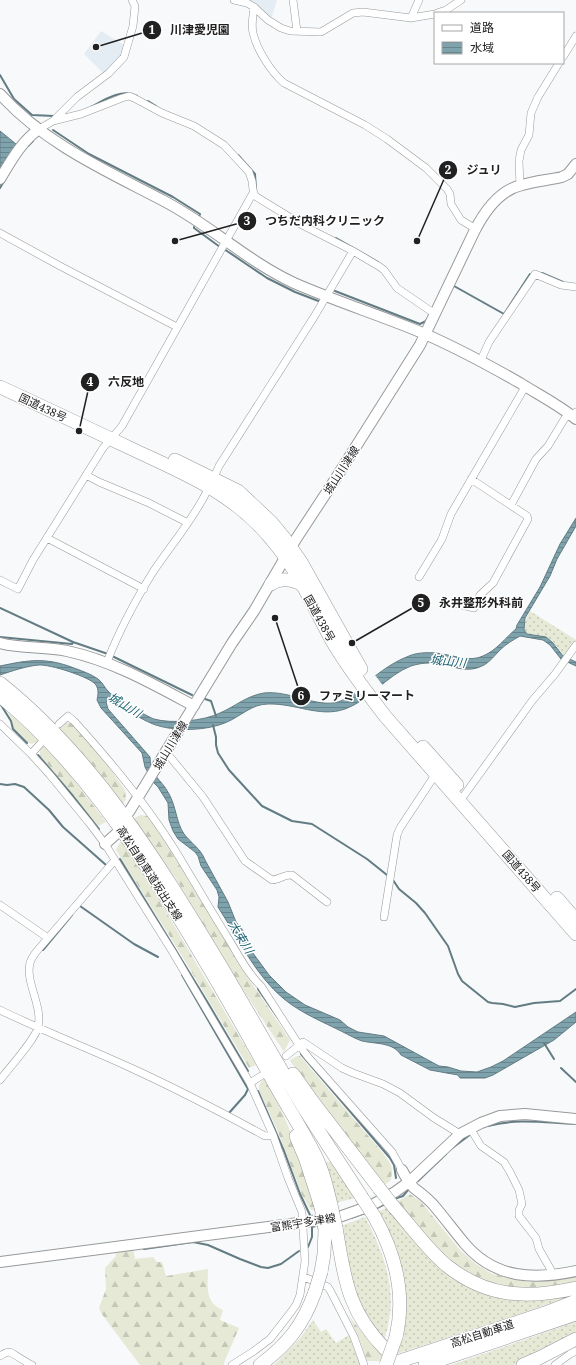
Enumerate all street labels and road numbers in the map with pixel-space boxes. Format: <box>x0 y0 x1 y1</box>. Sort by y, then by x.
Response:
street label: 国道438号 <box>17 389 69 425</box>
street label: 城山川津線 <box>320 443 362 497</box>
street label: 国道438号 <box>301 592 339 644</box>
street label: 城山川津線 <box>149 718 191 772</box>
street label: 高松自動車道坂出支線 <box>114 823 186 923</box>
street label: 国道438号 <box>499 847 545 895</box>
street label: 富熊宇多津線 <box>269 1209 337 1235</box>
street label: 高松自動車道 <box>448 1316 516 1350</box>

